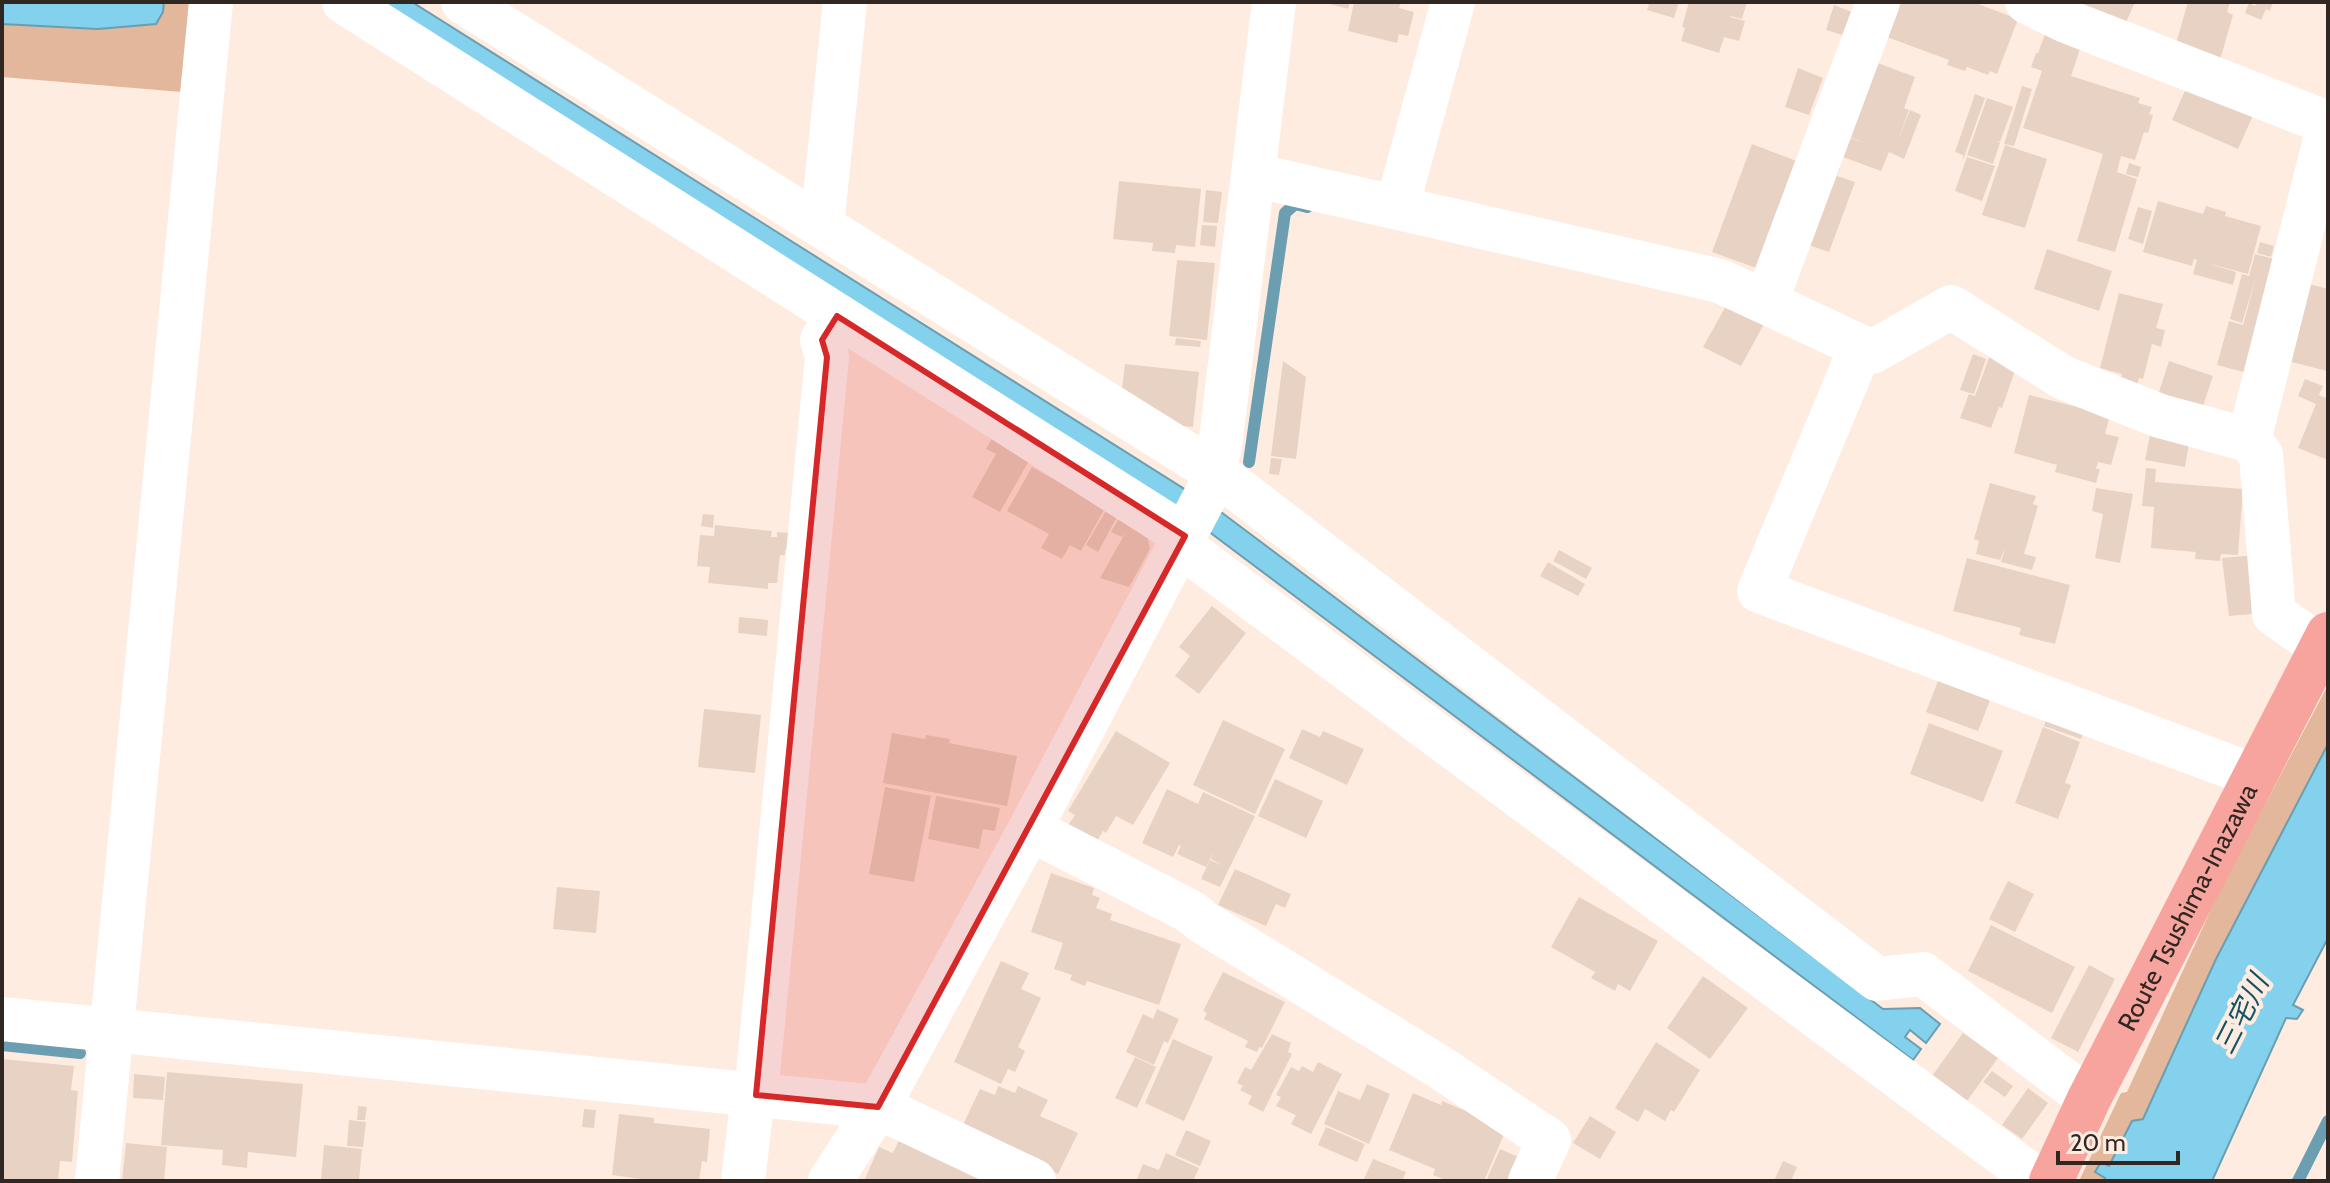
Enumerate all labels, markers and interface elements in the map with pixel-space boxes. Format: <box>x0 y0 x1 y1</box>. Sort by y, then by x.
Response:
street label: Route Tsushima-Inazawa <box>2111 778 2265 1036</box>
water label: 三宅川 <box>2207 966 2277 1059</box>
scale bar <box>2058 1115 2178 1165</box>
text: 20 m <box>2070 1128 2126 1157</box>

